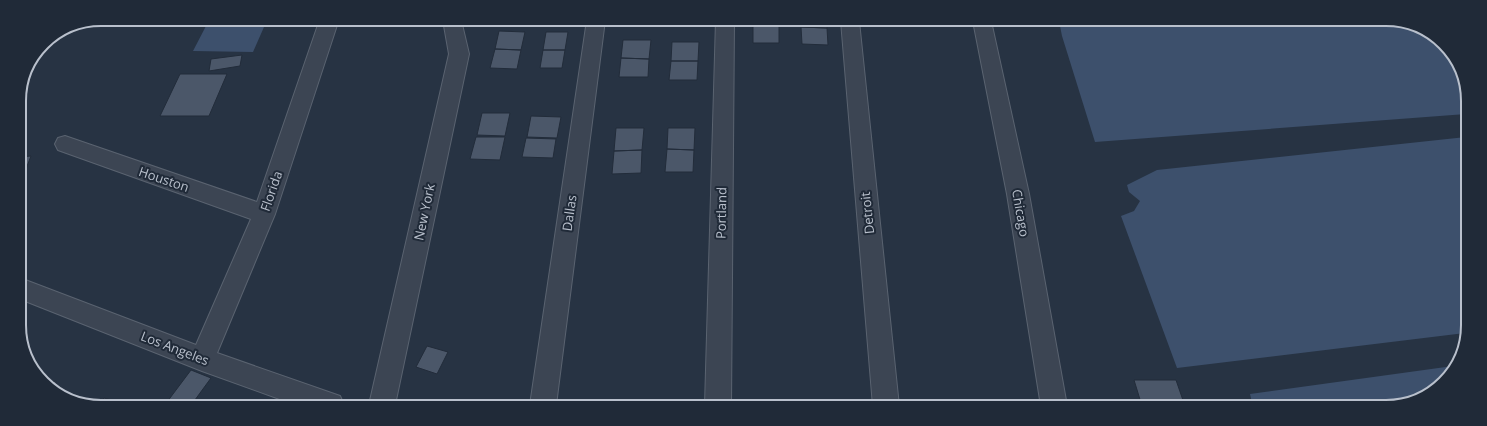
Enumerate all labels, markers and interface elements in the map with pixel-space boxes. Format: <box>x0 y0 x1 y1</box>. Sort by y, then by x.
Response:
street label: Houston <box>136 162 192 196</box>
street label: Florida <box>256 168 286 214</box>
street label: New York <box>409 182 439 242</box>
street label: Portland <box>712 187 730 239</box>
street label: Chicago <box>1008 188 1034 238</box>
street label: Detroit <box>856 191 878 235</box>
street label: Dallas <box>558 194 580 232</box>
street label: Los Angeles <box>138 327 212 369</box>

